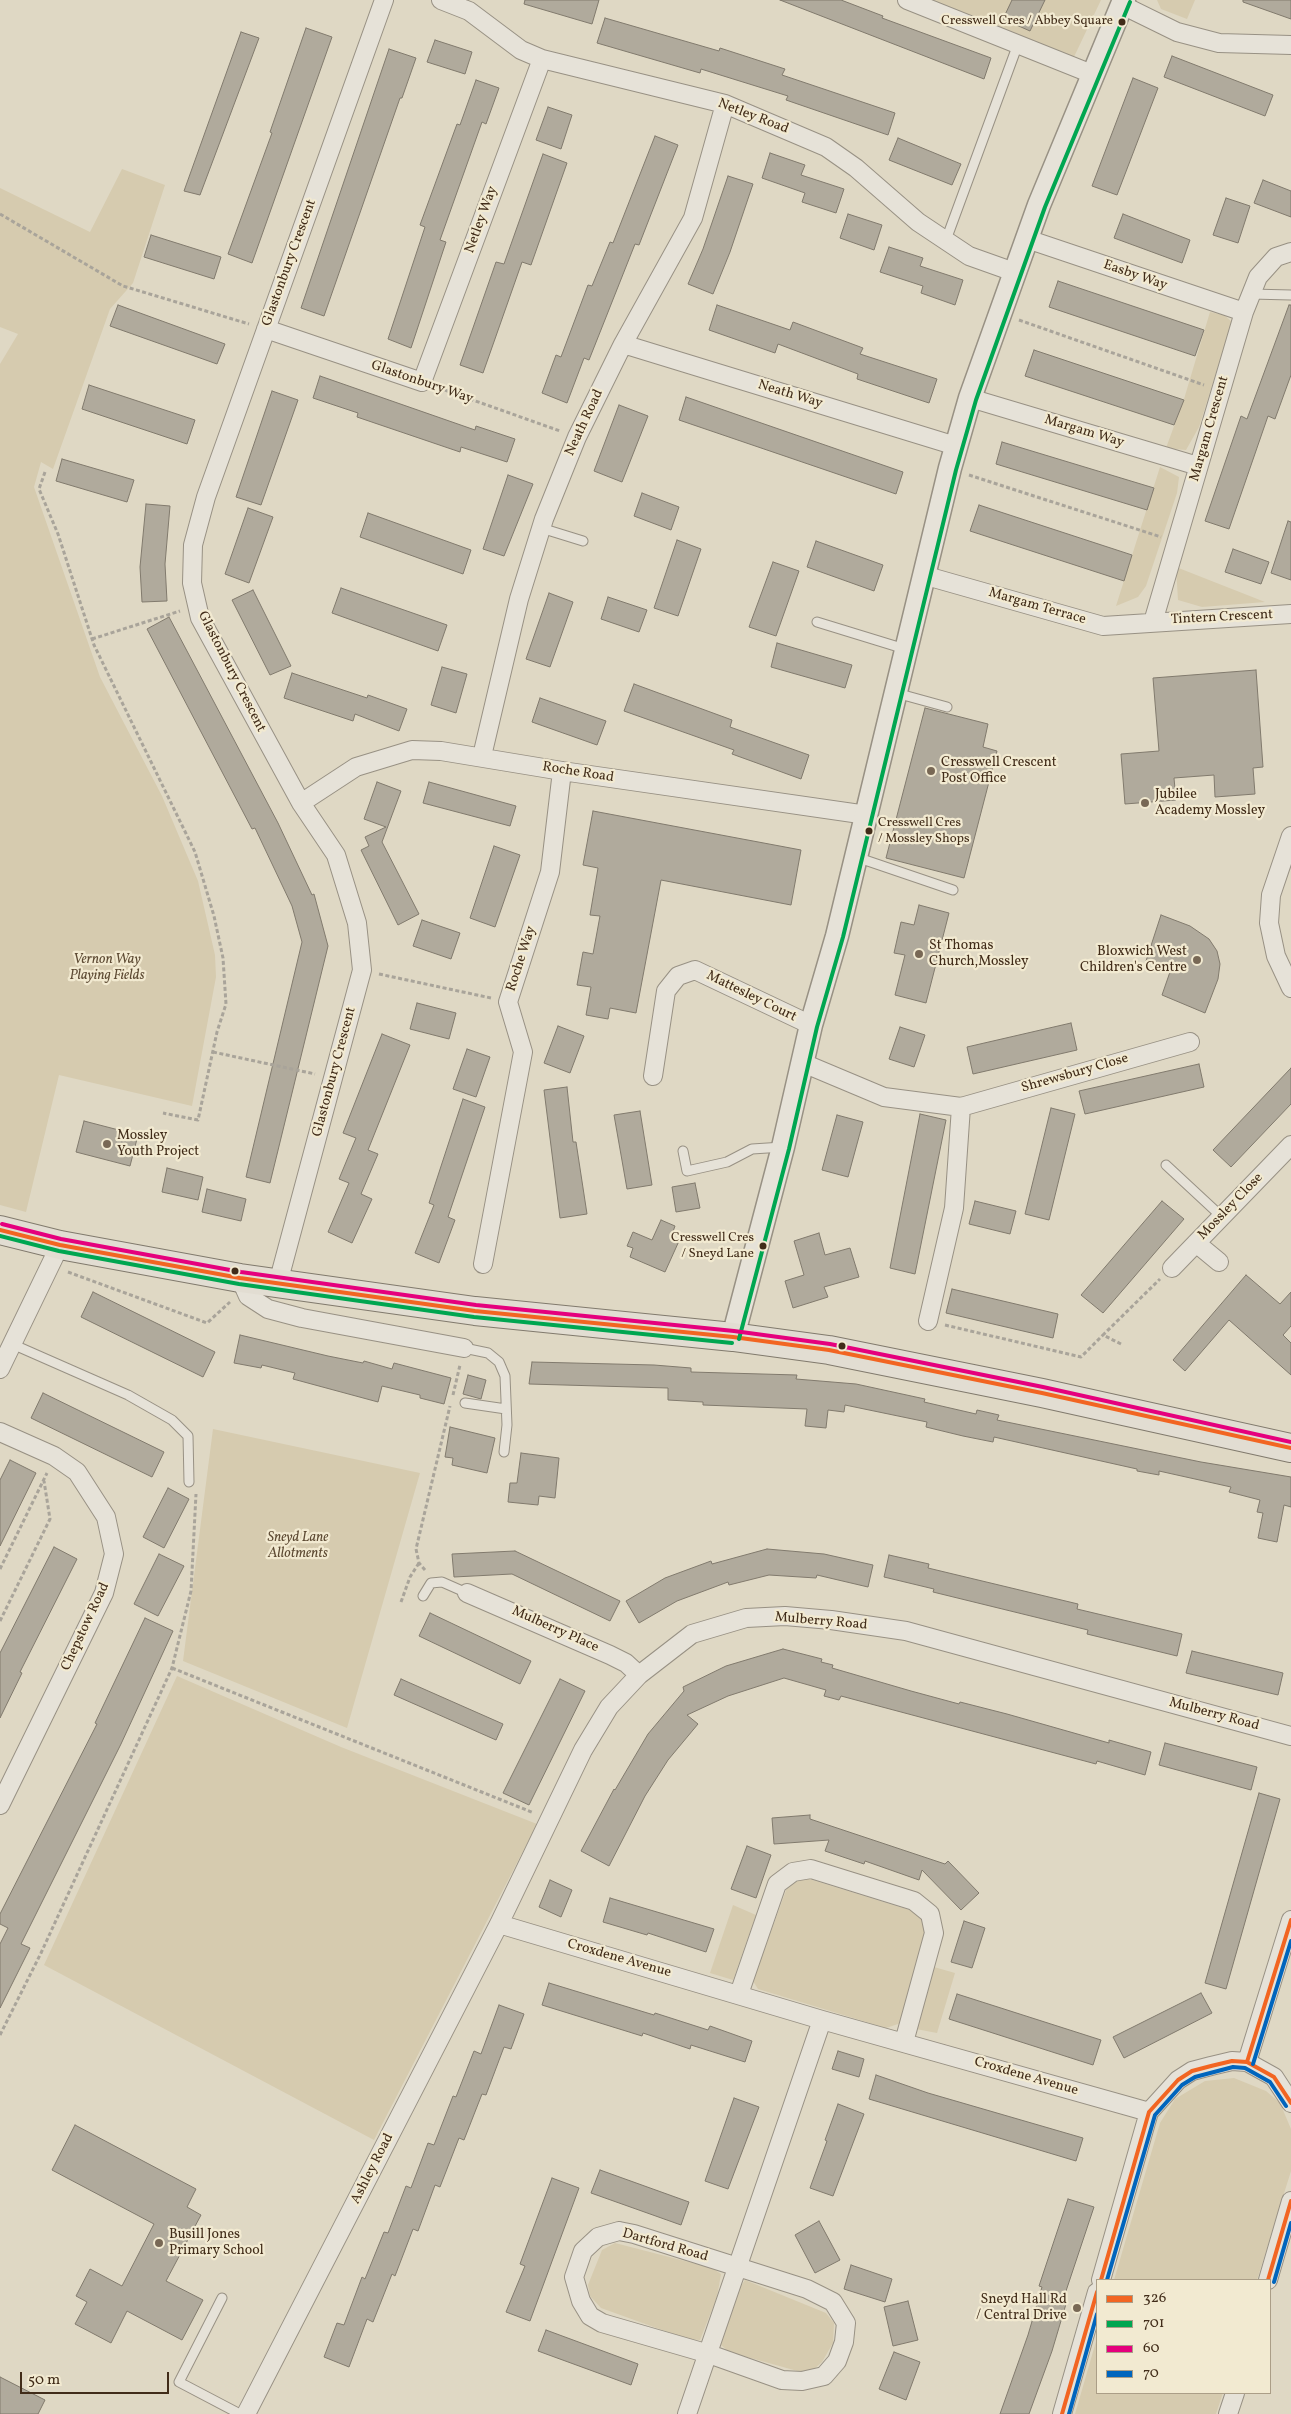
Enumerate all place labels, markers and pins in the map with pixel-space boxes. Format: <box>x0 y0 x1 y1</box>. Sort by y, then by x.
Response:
place label: Cresswell Cres / Abbey Square <box>941 14 1113 30</box>
marker: Cresswell Cres / Abbey Square <box>1117 17 1127 27</box>
place label: Cresswell Crescent Post Office <box>941 755 1057 788</box>
marker: Cresswell Crescent Post Office <box>925 765 937 777</box>
place label: Jubilee Academy Mossley <box>1155 787 1265 820</box>
marker: Jubilee Academy Mossley <box>1139 797 1151 809</box>
place label: Cresswell Cres / Mossley Shops <box>878 816 970 847</box>
marker: Cresswell Cres / Mossley Shops <box>864 826 874 836</box>
place label: St Thomas Church,Mossley <box>929 938 1029 970</box>
place label: Bloxwich West Children's Centre <box>1080 944 1187 976</box>
marker: St Thomas Church,Mossley <box>913 948 925 960</box>
marker: Bloxwich West Children's Centre <box>1191 954 1203 966</box>
place label: Mossley Youth Project <box>117 1128 199 1160</box>
marker: Mossley Youth Project <box>101 1138 113 1150</box>
place label: Cresswell Cres / Sneyd Lane <box>671 1231 754 1262</box>
marker: Cresswell Cres / Sneyd Lane <box>758 1241 768 1251</box>
unlabelled marker <box>230 1266 240 1276</box>
unlabelled marker <box>837 1341 847 1351</box>
place label: Busill Jones Primary School <box>169 2227 264 2260</box>
marker: Busill Jones Primary School <box>153 2237 165 2249</box>
place label: Sneyd Hall Rd / Central Drive <box>976 2292 1067 2324</box>
marker: Sneyd Hall Rd / Central Drive <box>1071 2302 1083 2314</box>

